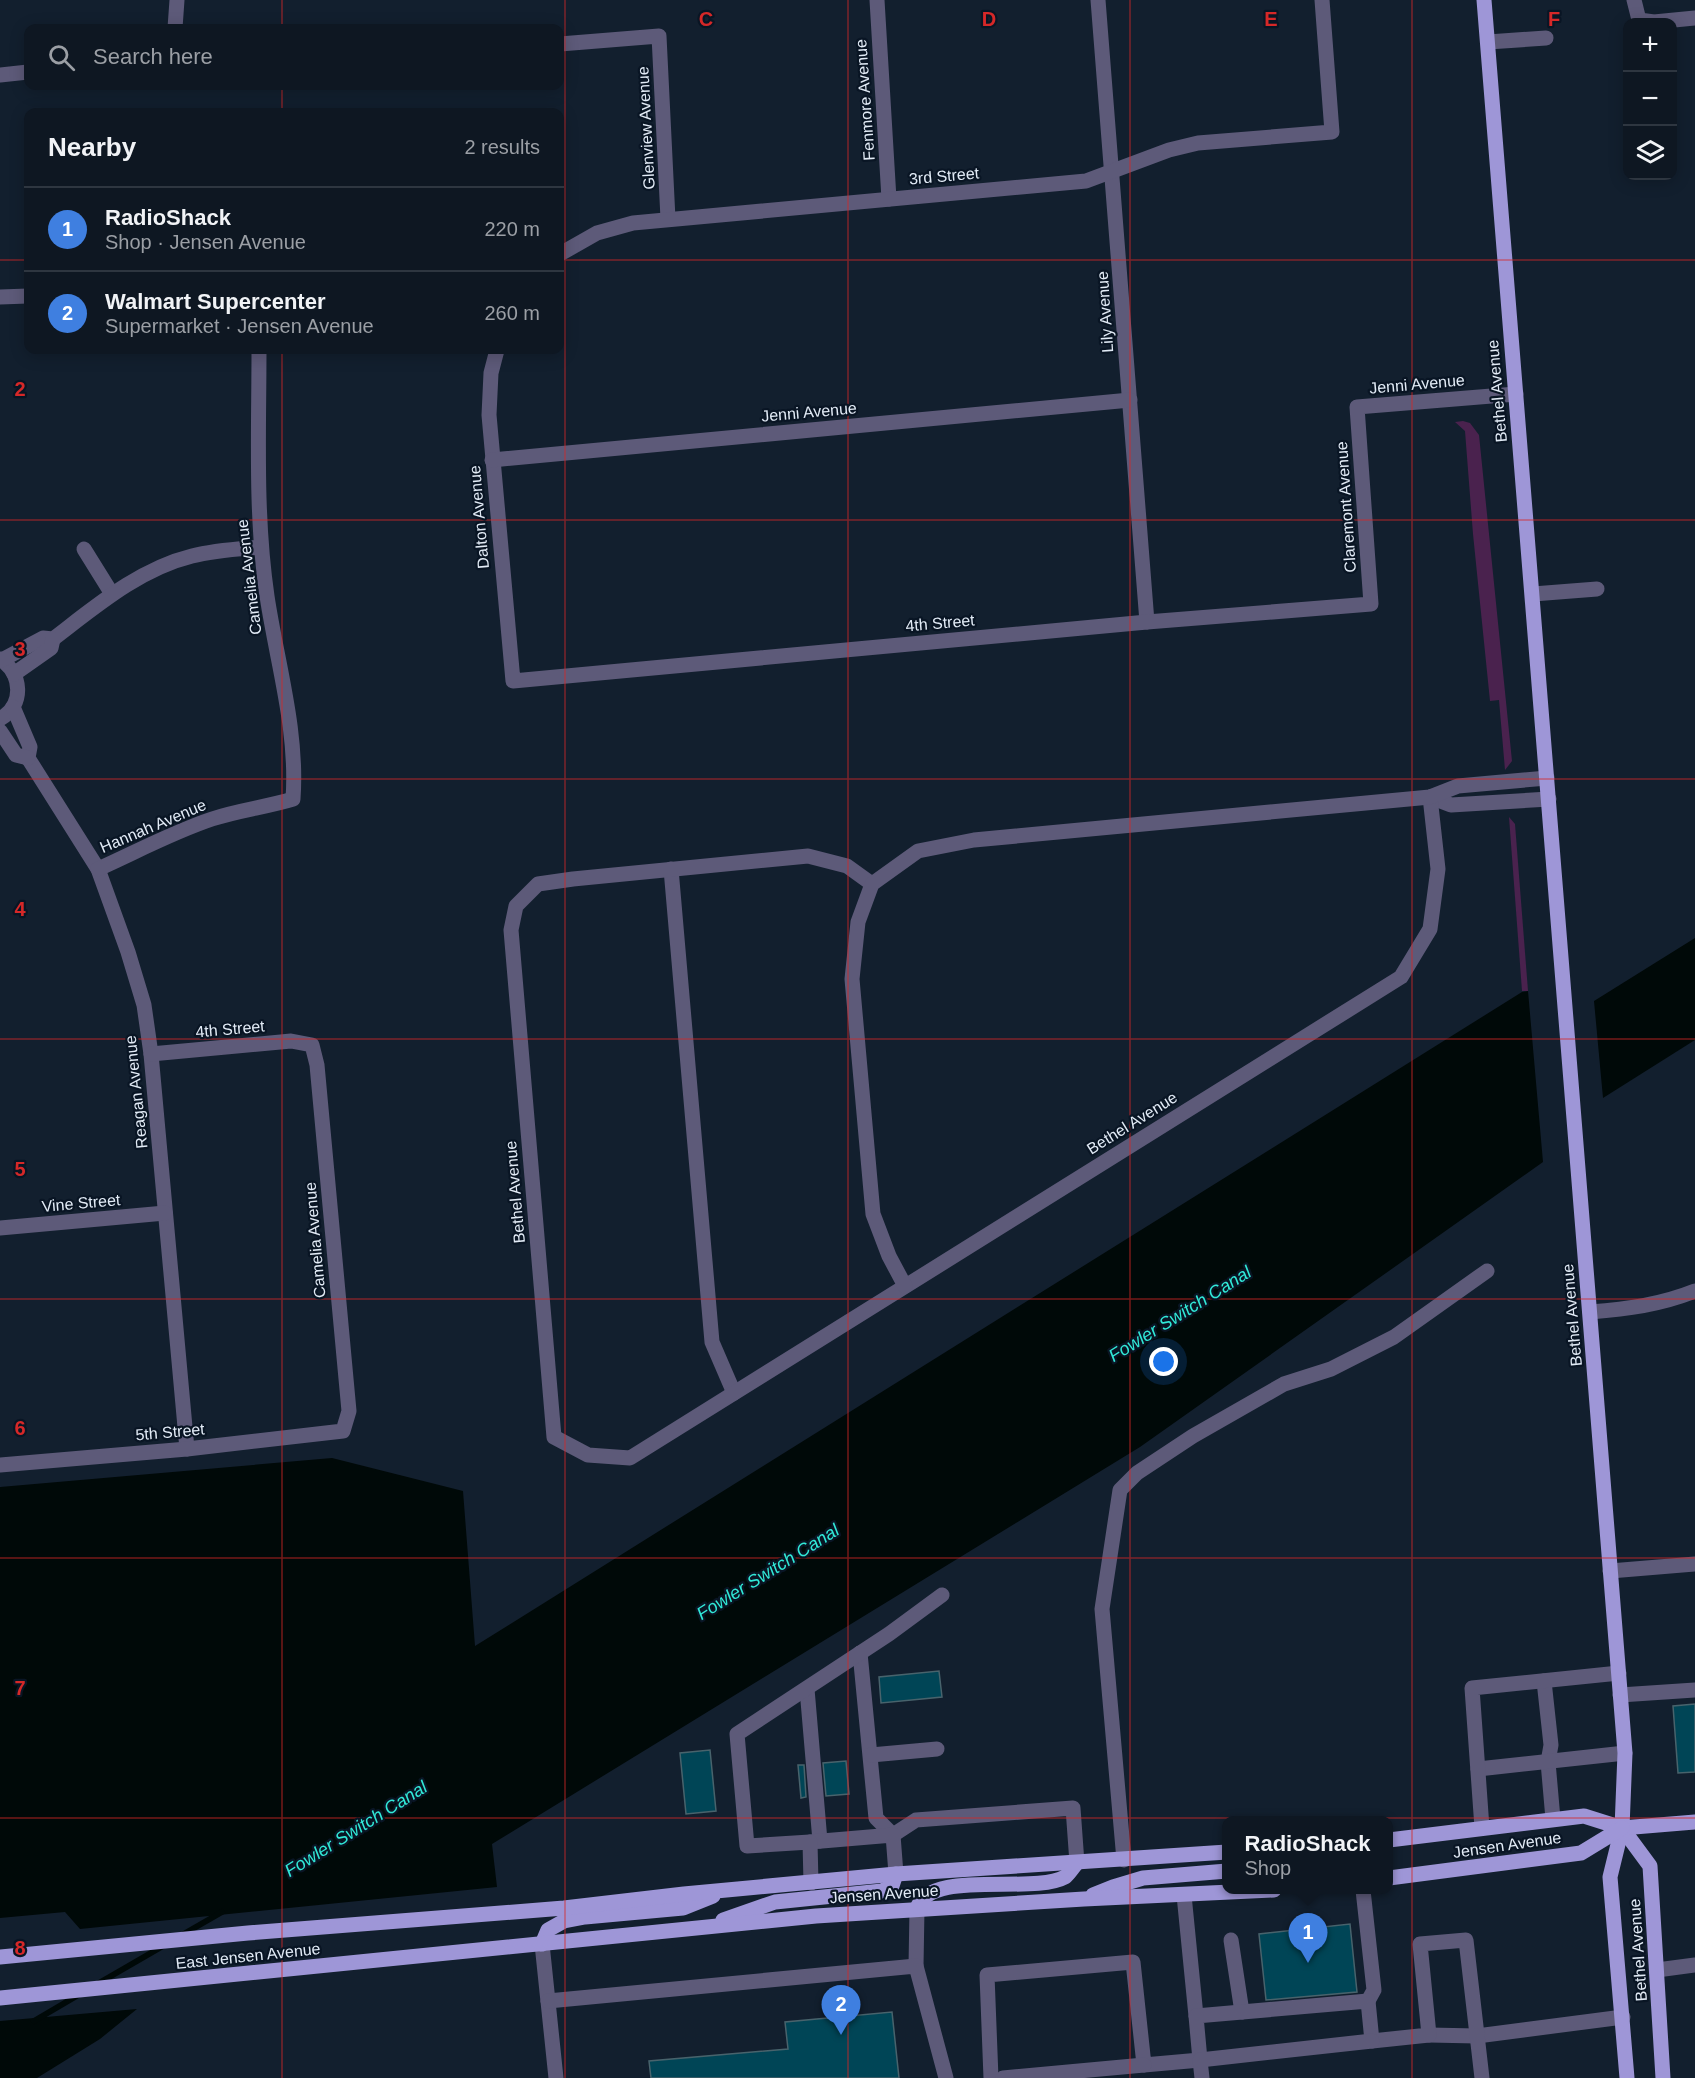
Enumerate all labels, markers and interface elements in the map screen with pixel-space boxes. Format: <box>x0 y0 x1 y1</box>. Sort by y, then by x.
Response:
text: C <box>699 8 713 30</box>
text: D <box>982 8 996 30</box>
text: E <box>1264 8 1278 30</box>
text: F <box>1548 8 1560 30</box>
map controls <box>1623 18 1677 180</box>
button: + <box>1623 18 1677 72</box>
search box <box>24 24 564 90</box>
street label: Fenmore Avenue <box>852 39 878 161</box>
icon: search <box>45 41 78 74</box>
text: Search here <box>93 44 213 69</box>
street label: Glenview Avenue <box>634 66 658 190</box>
button: − <box>1623 72 1677 126</box>
button: layers <box>1623 126 1677 180</box>
text: Nearby <box>48 132 136 162</box>
text: 2 results <box>464 136 540 158</box>
street label: 3rd Street <box>908 164 980 188</box>
text: RadioShack <box>105 205 231 230</box>
text: 1 <box>62 218 73 240</box>
text: 220 m <box>484 218 540 240</box>
text: Shop · Jensen Avenue <box>105 231 306 253</box>
street label: Lily Avenue <box>1094 271 1116 353</box>
text: Walmart Supercenter <box>105 289 325 314</box>
text: 2 <box>62 302 73 324</box>
text: 260 m <box>484 302 540 324</box>
text: Supermarket · Jensen Avenue <box>105 315 374 337</box>
street label: Bethel Avenue <box>1484 339 1510 443</box>
street label: Jenni Avenue <box>1369 371 1466 397</box>
text: 2 <box>14 378 26 400</box>
street label: Jenni Avenue <box>761 399 858 425</box>
street label: Claremont Avenue <box>1333 441 1359 573</box>
street label: Dalton Avenue <box>466 464 492 569</box>
street label: Camelia Avenue <box>233 518 265 636</box>
street label: 4th Street <box>905 611 976 634</box>
text: 3 <box>14 638 26 660</box>
street label: Hannah Avenue <box>97 796 209 856</box>
text: 4 <box>14 898 26 920</box>
street label: 4th Street <box>195 1017 266 1040</box>
street label: Reagan Avenue <box>122 1035 150 1149</box>
street label: Bethel Avenue <box>1084 1088 1180 1157</box>
street label: Bethel Avenue <box>502 1140 528 1244</box>
text: 5 <box>14 1158 26 1180</box>
street label: Camelia Avenue <box>301 1181 329 1299</box>
street label: Vine Street <box>41 1191 122 1215</box>
water label: Fowler Switch Canal <box>1105 1262 1256 1366</box>
street label: Bethel Avenue <box>1559 1263 1585 1367</box>
your location <box>1149 1347 1178 1376</box>
text: 6 <box>14 1417 26 1439</box>
street label: 5th Street <box>135 1420 206 1443</box>
water label: Fowler Switch Canal <box>693 1520 844 1624</box>
text: 7 <box>14 1677 26 1699</box>
water label: Fowler Switch Canal <box>281 1777 432 1881</box>
popup <box>1222 1816 1393 1894</box>
street label: Jensen Avenue <box>1452 1829 1562 1861</box>
text: RadioShack <box>1245 1831 1370 1856</box>
text: Shop <box>1245 1857 1291 1879</box>
street label: Jensen Avenue <box>829 1882 939 1906</box>
street label: Bethel Avenue <box>1626 1898 1650 2002</box>
pin: 1 <box>1288 1914 1328 1963</box>
text: 8 <box>14 1937 26 1959</box>
street label: East Jensen Avenue <box>175 1940 321 1972</box>
pin: 2 <box>822 1986 860 2035</box>

